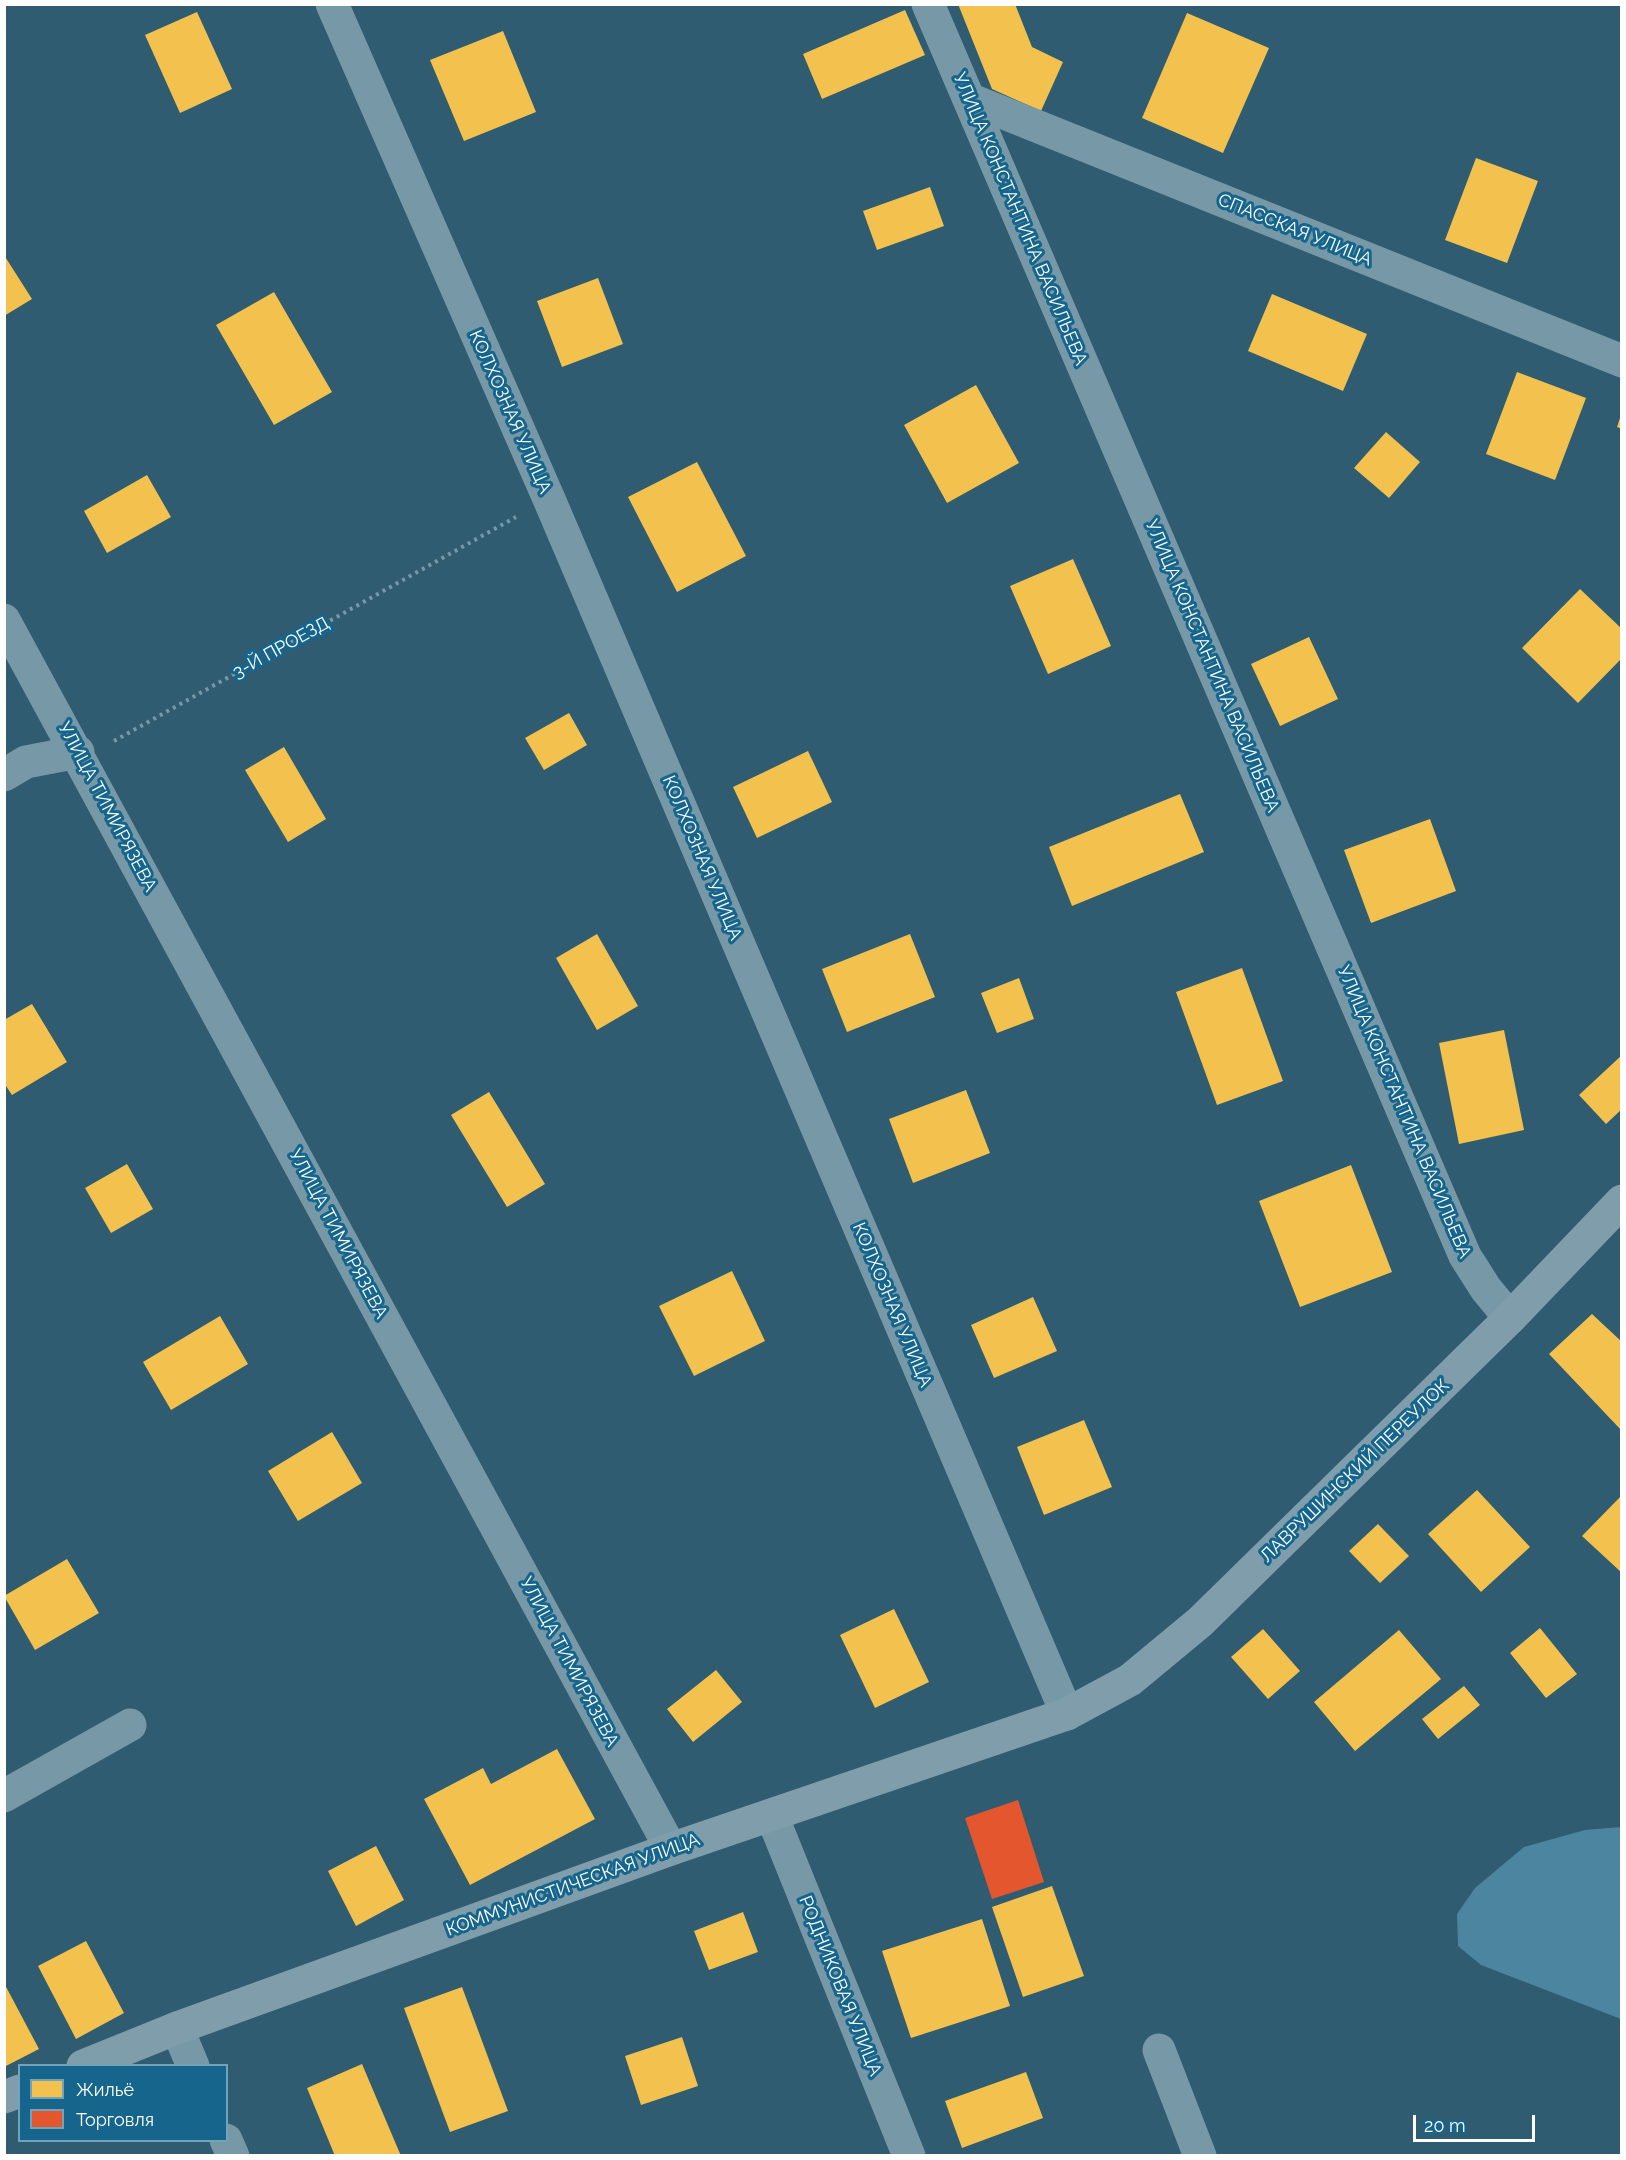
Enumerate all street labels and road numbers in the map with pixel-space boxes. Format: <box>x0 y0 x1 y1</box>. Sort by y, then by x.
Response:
street label: УЛИЦА КОНСТАНТИНА ВАСИЛЬЕВА <box>948 69 1092 369</box>
street label: СПАССКАЯ УЛИЦА <box>1215 189 1375 271</box>
street label: КОЛХОЗНАЯ УЛИЦА <box>464 327 556 497</box>
street label: УЛИЦА КОНСТАНТИНА ВАСИЛЬЕВА <box>1140 516 1284 816</box>
street label: 3-Й ПРОЕЗД <box>229 613 333 683</box>
street label: УЛИЦА ТИМИРЯЗЕВА <box>53 718 161 896</box>
street label: КОЛХОЗНАЯ УЛИЦА <box>658 772 746 944</box>
street label: УЛИЦА КОНСТАНТИНА ВАСИЛЬЕВА <box>1332 962 1476 1262</box>
street label: УЛИЦА ТИМИРЯЗЕВА <box>284 1145 392 1323</box>
street label: КОЛХОЗНАЯ УЛИЦА <box>848 1219 936 1391</box>
street label: ЛАВРУШИНСКИЙ ПЕРЕУЛОК <box>1256 1375 1454 1567</box>
street label: УЛИЦА ТИМИРЯЗЕВА <box>515 1573 623 1751</box>
street label: КОММУНИСТИЧЕСКАЯ УЛИЦА <box>443 1829 703 1941</box>
street label: РОДНИКОВАЯ УЛИЦА <box>794 1893 886 2079</box>

